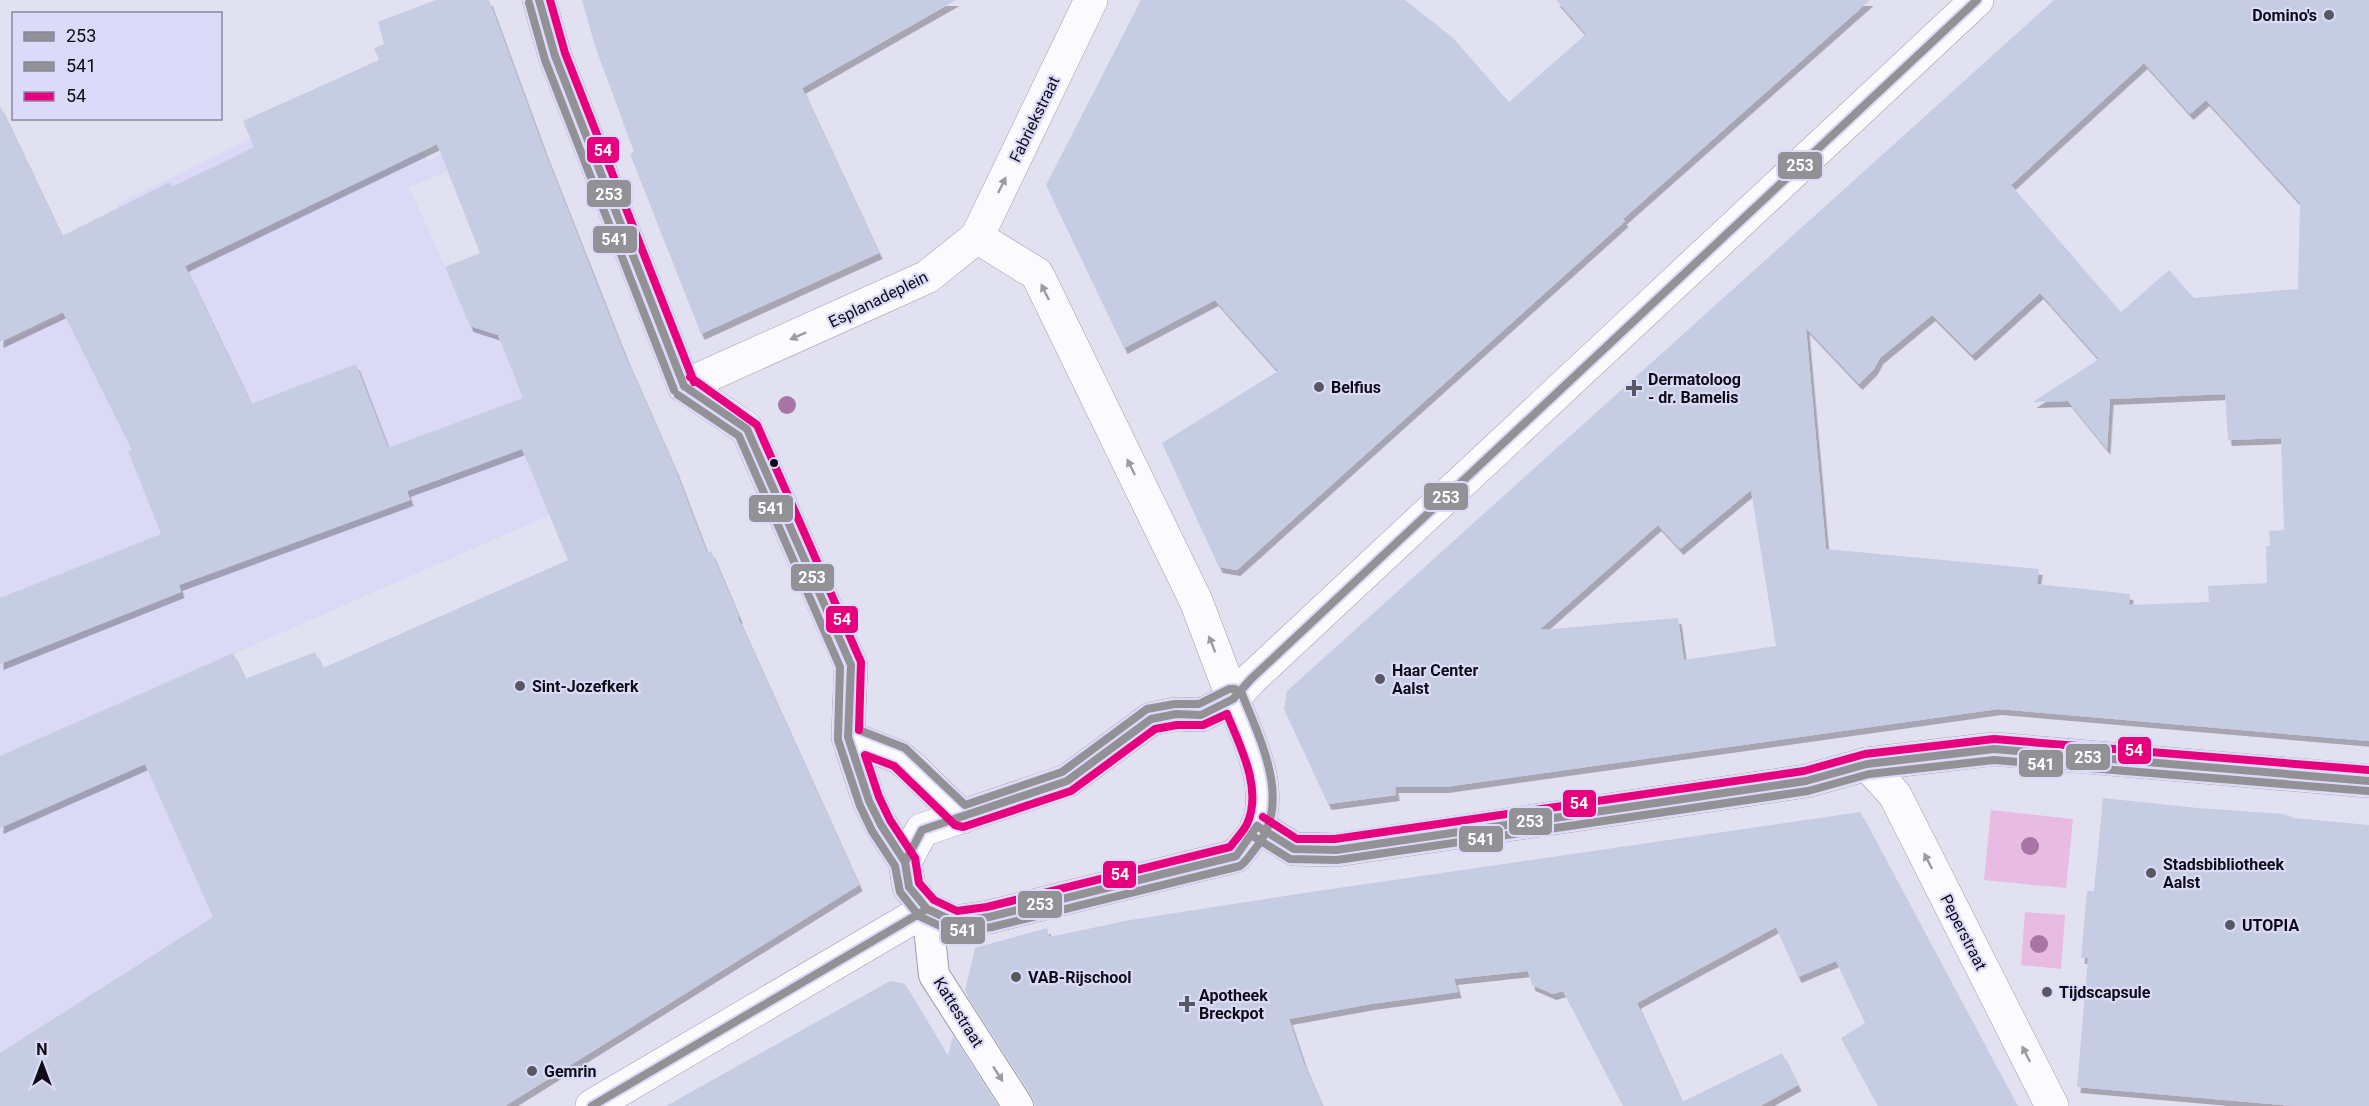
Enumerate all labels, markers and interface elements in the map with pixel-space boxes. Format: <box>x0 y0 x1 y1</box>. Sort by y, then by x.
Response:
place label: Domino's <box>2252 6 2317 25</box>
marker: Domino's <box>2322 8 2336 22</box>
legend <box>12 12 222 120</box>
text: 253 <box>66 25 96 46</box>
text: 541 <box>66 55 96 76</box>
street label: Fabriekstraat <box>1005 73 1063 165</box>
text: 54 <box>66 85 86 106</box>
line badge: 54 <box>586 136 620 164</box>
text: 54 <box>594 141 612 160</box>
line badge: 253 <box>1777 151 1823 180</box>
text: 253 <box>1786 156 1814 175</box>
one-way arrow <box>998 176 1007 193</box>
line badge: 253 <box>586 179 632 208</box>
text: 253 <box>595 185 623 204</box>
line badge: 541 <box>592 225 638 254</box>
text: 541 <box>601 230 629 249</box>
street label: Esplanadeplein <box>825 267 931 332</box>
one-way arrow <box>1041 283 1050 300</box>
one-way arrow <box>789 331 807 341</box>
place label: Dermatoloog - dr. Bamelis <box>1648 370 1741 407</box>
place label: Belfius <box>1331 378 1381 397</box>
marker: Dermatoloog - dr. Bamelis <box>1625 379 1643 397</box>
marker: Belfius <box>1312 380 1326 394</box>
unlabelled marker <box>768 457 780 469</box>
one-way arrow <box>1126 458 1136 476</box>
line badge: 253 <box>1423 482 1469 511</box>
text: 253 <box>1432 488 1460 507</box>
line badge: 541 <box>748 494 794 523</box>
text: 541 <box>757 499 785 518</box>
line badge: 253 <box>790 563 835 592</box>
text: 253 <box>798 568 826 587</box>
line badge: 54 <box>825 605 859 634</box>
text: 54 <box>833 610 851 629</box>
one-way arrow <box>1207 635 1217 653</box>
place label: Haar Center Aalst <box>1392 661 1478 698</box>
marker: Haar Center Aalst <box>1373 672 1387 686</box>
place label: Sint-Jozefkerk <box>532 677 639 696</box>
marker: Sint-Jozefkerk <box>513 679 527 693</box>
line badge: 54 <box>2117 736 2152 765</box>
text: 54 <box>2125 741 2143 760</box>
line badge: 253 <box>2065 743 2111 771</box>
text: 253 <box>2074 748 2102 767</box>
line badge: 541 <box>2018 749 2064 778</box>
text: 541 <box>2027 755 2055 774</box>
line badge: 54 <box>1562 789 1597 818</box>
text: 54 <box>1570 794 1588 813</box>
line badge: 253 <box>1508 807 1553 836</box>
text: 253 <box>1516 812 1544 831</box>
line badge: 541 <box>1458 825 1504 853</box>
text: 541 <box>1467 830 1495 849</box>
one-way arrow <box>1924 852 1934 870</box>
place label: Stadsbibliotheek Aalst <box>2163 855 2284 892</box>
line badge: 54 <box>1102 860 1137 889</box>
text: 54 <box>1111 865 1129 884</box>
marker: Stadsbibliotheek Aalst <box>2144 866 2158 880</box>
line badge: 253 <box>1017 890 1063 919</box>
street label: Peperstraat <box>1936 891 1991 973</box>
text: 253 <box>1026 895 1054 914</box>
line badge: 541 <box>940 916 986 945</box>
place label: UTOPIA <box>2242 916 2299 935</box>
marker: UTOPIA <box>2223 918 2237 932</box>
text: 541 <box>949 921 977 940</box>
place label: VAB-Rijschool <box>1028 968 1132 987</box>
marker: VAB-Rijschool <box>1009 970 1023 984</box>
street label: Kattestraat <box>930 974 988 1051</box>
place label: Tijdscapsule <box>2059 983 2151 1002</box>
marker: Tijdscapsule <box>2040 985 2054 999</box>
place label: Apotheek Breckpot <box>1199 986 1268 1023</box>
marker: Apotheek Breckpot <box>1180 997 1194 1011</box>
north arrow <box>12 1034 72 1094</box>
text: N <box>36 1040 48 1059</box>
one-way arrow <box>2021 1045 2031 1062</box>
place label: Gemrin <box>544 1062 597 1081</box>
marker: Gemrin <box>525 1064 539 1078</box>
one-way arrow <box>992 1066 1003 1082</box>

